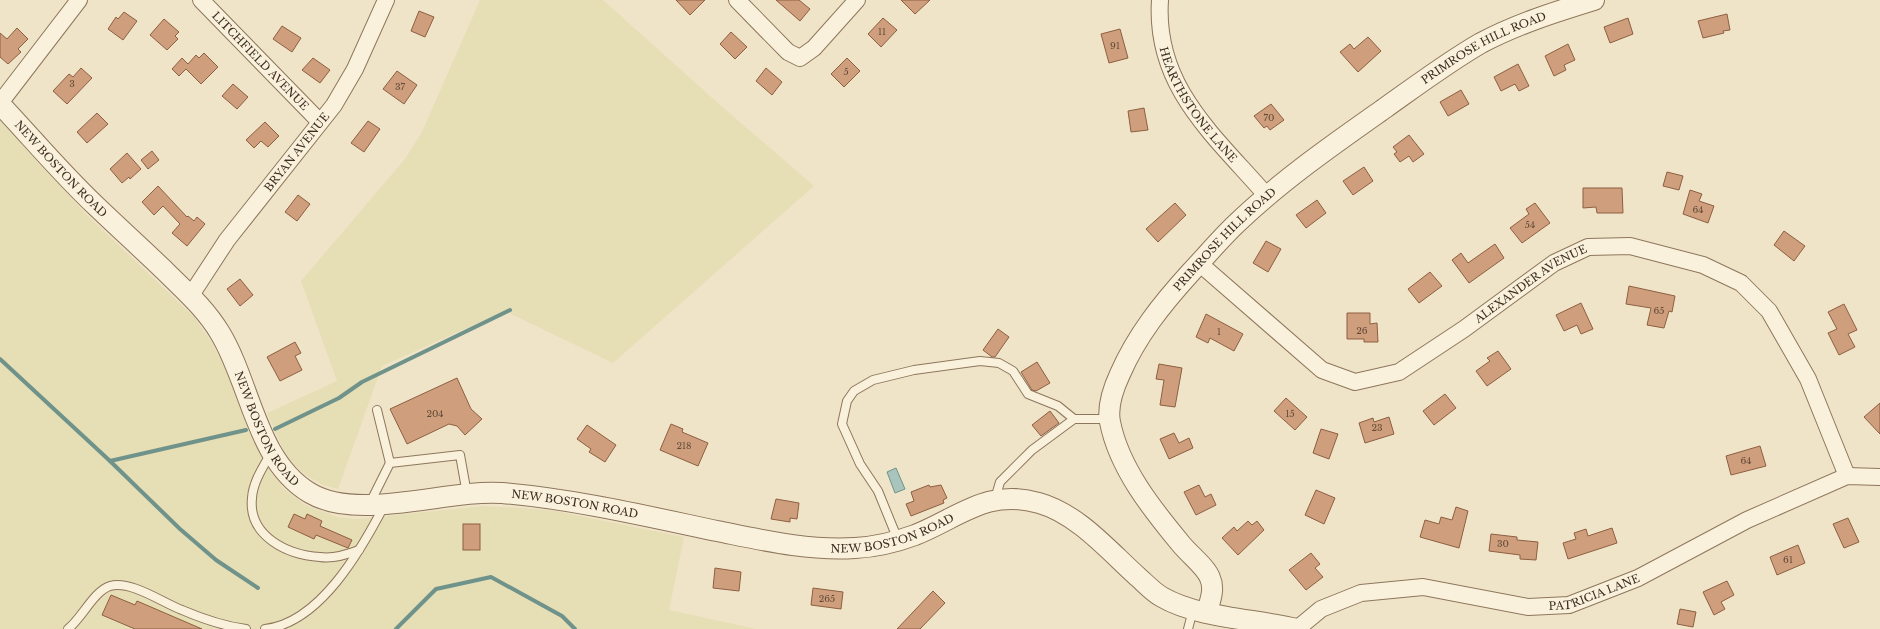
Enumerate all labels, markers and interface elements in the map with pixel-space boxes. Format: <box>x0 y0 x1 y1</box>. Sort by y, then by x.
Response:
street label: LITCHFIELD AVENUE <box>209 9 312 113</box>
street label: PRIMROSE HILL ROAD <box>1418 9 1548 87</box>
house number: 11 <box>878 26 886 37</box>
house number: 91 <box>1110 40 1120 51</box>
street label: HEARTHSTONE LANE <box>1157 45 1240 165</box>
house number: 5 <box>843 66 849 77</box>
house number: 3 <box>69 78 75 89</box>
house number: 37 <box>395 81 406 92</box>
street label: BRYAN AVENUE <box>261 110 332 194</box>
house number: 70 <box>1264 112 1274 123</box>
street label: NEW BOSTON ROAD <box>12 118 110 220</box>
street label: PRIMROSE HILL ROAD <box>1170 184 1279 294</box>
house number: 64 <box>1692 204 1704 215</box>
house number: 54 <box>1525 219 1535 230</box>
street label: ALEXANDER AVENUE <box>1471 242 1589 327</box>
house number: 65 <box>1654 305 1664 316</box>
house number: 26 <box>1356 325 1368 336</box>
house number: 1 <box>1217 326 1221 337</box>
street label: NEW BOSTON ROAD <box>232 369 302 489</box>
house number: 204 <box>426 408 444 419</box>
house number: 15 <box>1285 408 1295 419</box>
house number: 23 <box>1371 422 1383 433</box>
house number: 218 <box>676 440 692 451</box>
house number: 64 <box>1740 455 1752 466</box>
street label: NEW BOSTON ROAD <box>511 487 640 521</box>
street label: NEW BOSTON ROAD <box>830 510 957 556</box>
house number: 30 <box>1497 538 1509 549</box>
house number: 61 <box>1783 554 1793 565</box>
street label: PATRICIA LANE <box>1548 571 1642 613</box>
house number: 265 <box>819 593 835 604</box>

